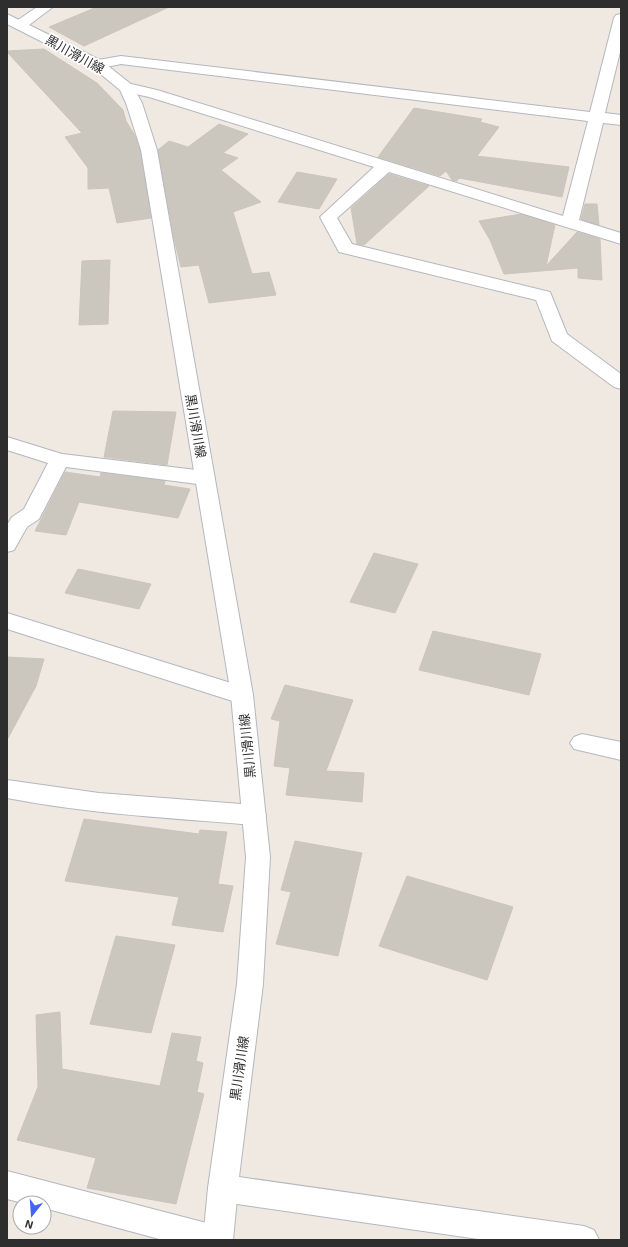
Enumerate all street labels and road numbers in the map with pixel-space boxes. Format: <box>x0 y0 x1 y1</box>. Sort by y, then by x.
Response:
street label: 黒川滑川線 <box>43 31 107 77</box>
street label: 黒川滑川線 <box>182 393 210 459</box>
street label: 黒川滑川線 <box>236 713 258 779</box>
street label: 黒川滑川線 <box>227 1035 251 1101</box>

